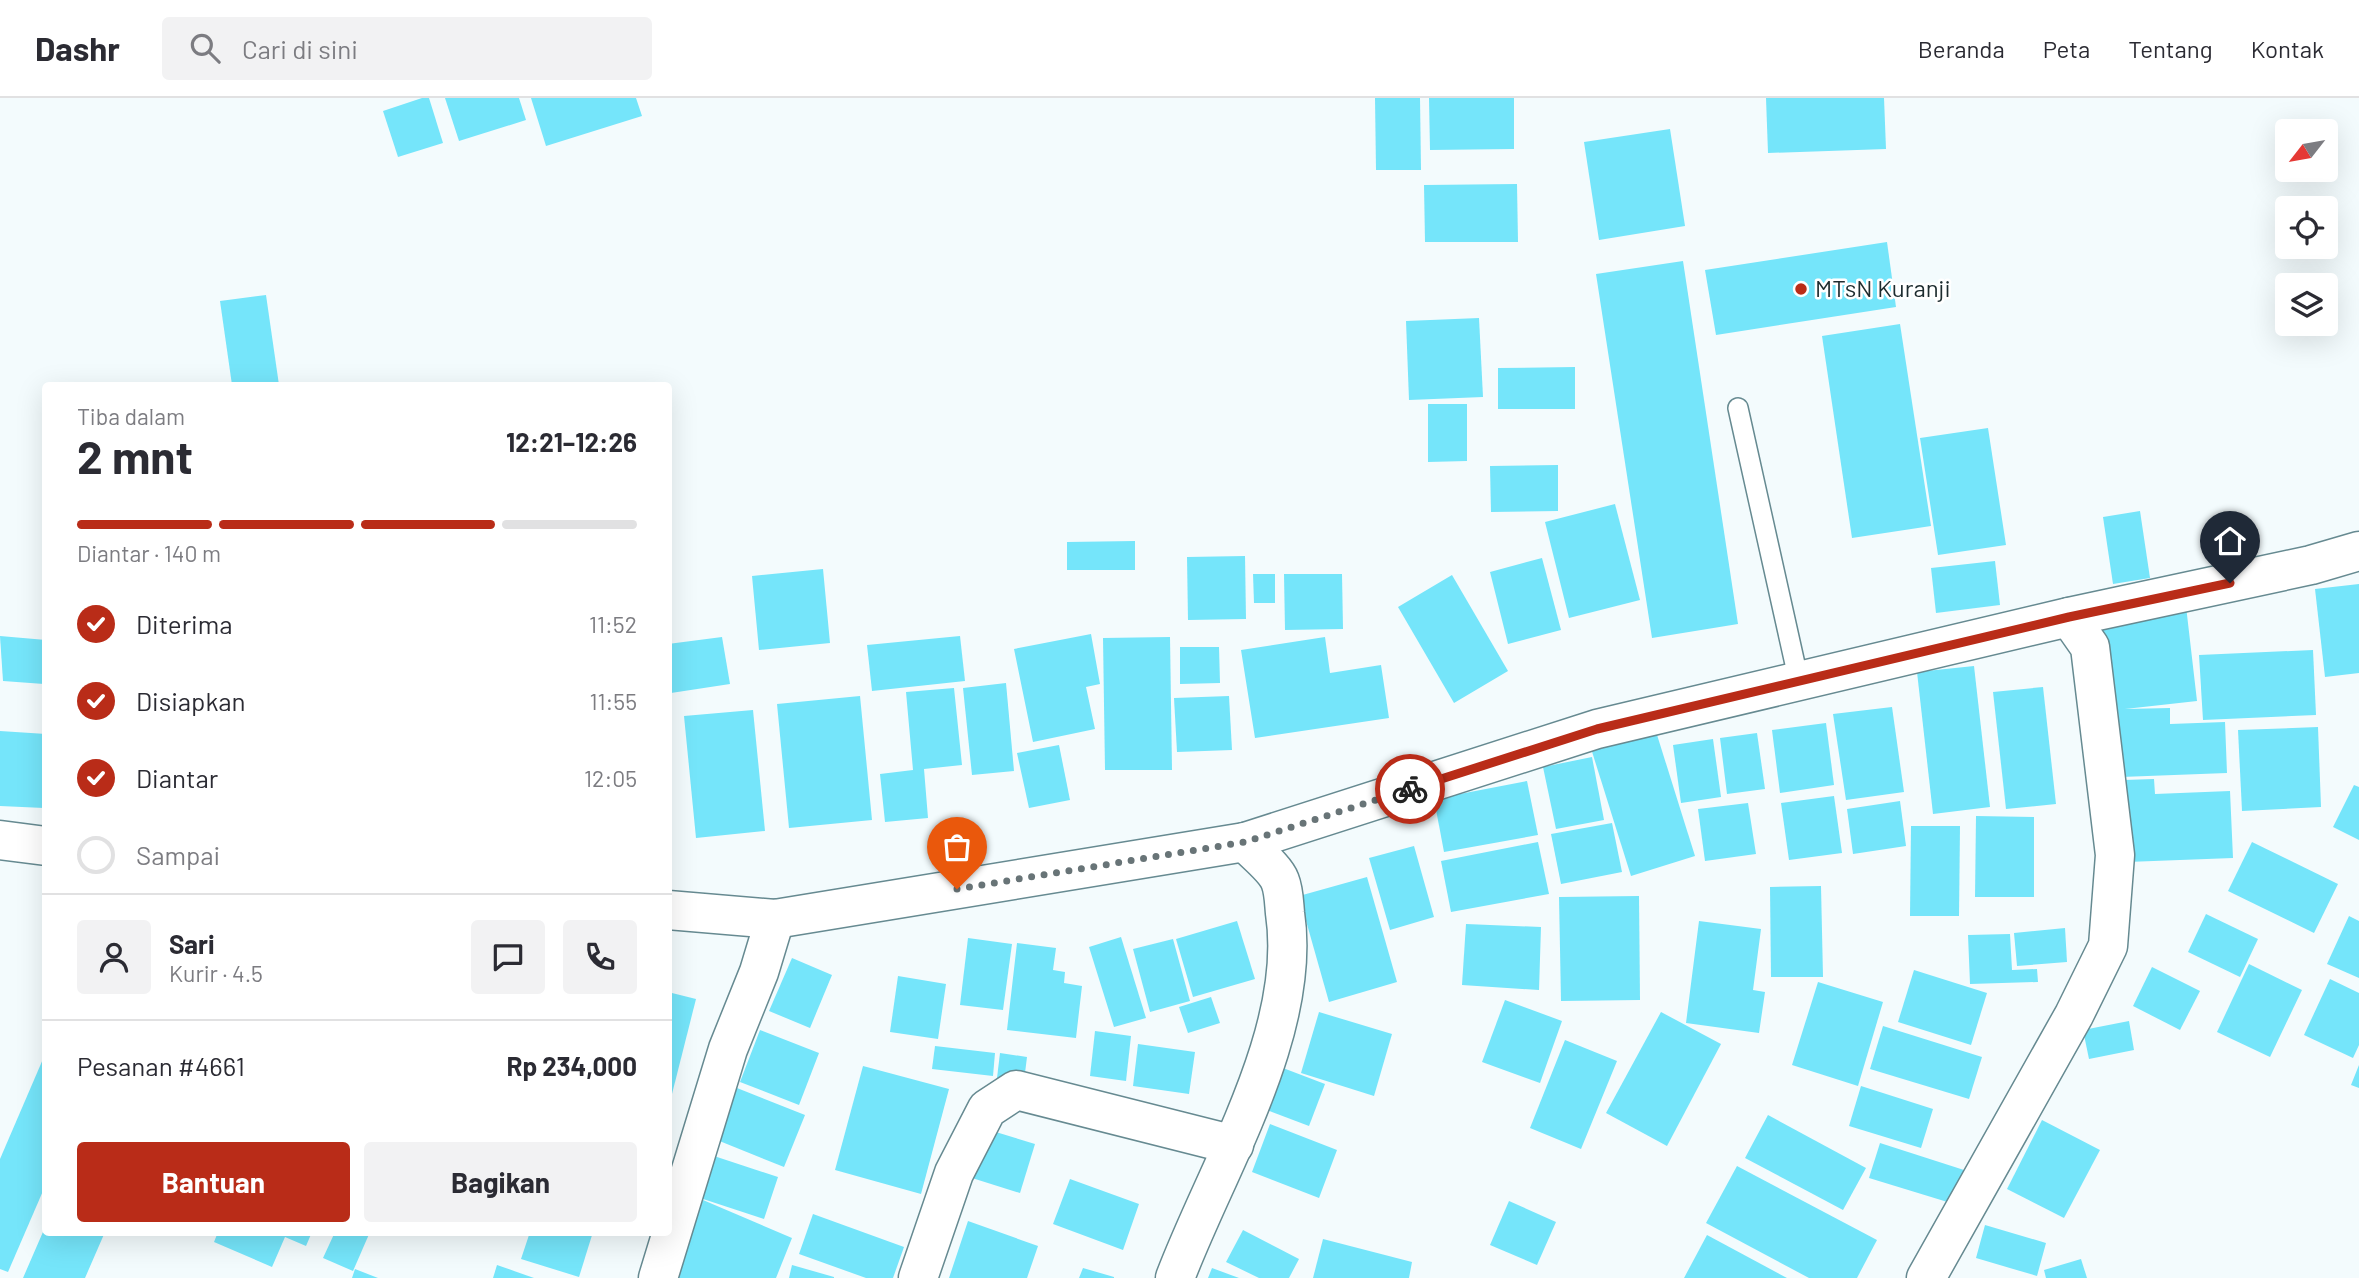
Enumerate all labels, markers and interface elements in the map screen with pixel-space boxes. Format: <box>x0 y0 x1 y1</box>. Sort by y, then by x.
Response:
search box <box>162 17 652 80</box>
text: Dashr <box>35 28 120 68</box>
icon: search <box>186 29 224 67</box>
text: Cari di sini <box>242 33 358 64</box>
text: Beranda <box>1918 34 2005 63</box>
text: Peta <box>2043 34 2090 63</box>
text: Tentang <box>2128 34 2213 63</box>
text: Kontak <box>2251 34 2324 63</box>
north arrow <box>2275 119 2338 182</box>
map controls <box>2275 119 2338 336</box>
button: locate <box>2275 196 2338 259</box>
place label: MTsN Kuranji <box>1815 273 1951 302</box>
button: layers <box>2275 273 2338 336</box>
marker: MTsN Kuranji <box>1793 281 1809 297</box>
text: Tiba dalam <box>77 402 185 430</box>
text: 12:21–12:26 <box>506 426 637 457</box>
text: 2 mnt <box>77 428 193 483</box>
pin <box>2200 511 2260 583</box>
icon: home <box>2211 522 2249 560</box>
text: Diantar · 140 m <box>77 539 221 567</box>
icon: check <box>77 605 115 643</box>
text: Diterima <box>136 608 233 639</box>
text: 11:52 <box>589 610 637 638</box>
icon: check <box>77 682 115 720</box>
text: Disiapkan <box>136 685 246 716</box>
text: 11:55 <box>589 687 637 715</box>
courier <box>1375 754 1445 824</box>
icon: check <box>77 759 115 797</box>
text: Diantar <box>136 762 218 793</box>
text: 12:05 <box>584 764 637 792</box>
icon: bike <box>1391 770 1429 808</box>
pin <box>927 817 987 889</box>
icon: bag <box>938 828 976 866</box>
text: Sampai <box>136 839 220 870</box>
button: person <box>77 920 151 994</box>
button: chat <box>471 920 545 994</box>
button: phone <box>563 920 637 994</box>
text: Sari <box>169 928 215 959</box>
text: Kurir · 4.5 <box>169 959 263 987</box>
text: Pesanan #4661 <box>77 1050 245 1081</box>
text: Rp 234,000 <box>506 1050 637 1081</box>
button: Bantuan <box>77 1142 350 1222</box>
button: Bagikan <box>364 1142 637 1222</box>

